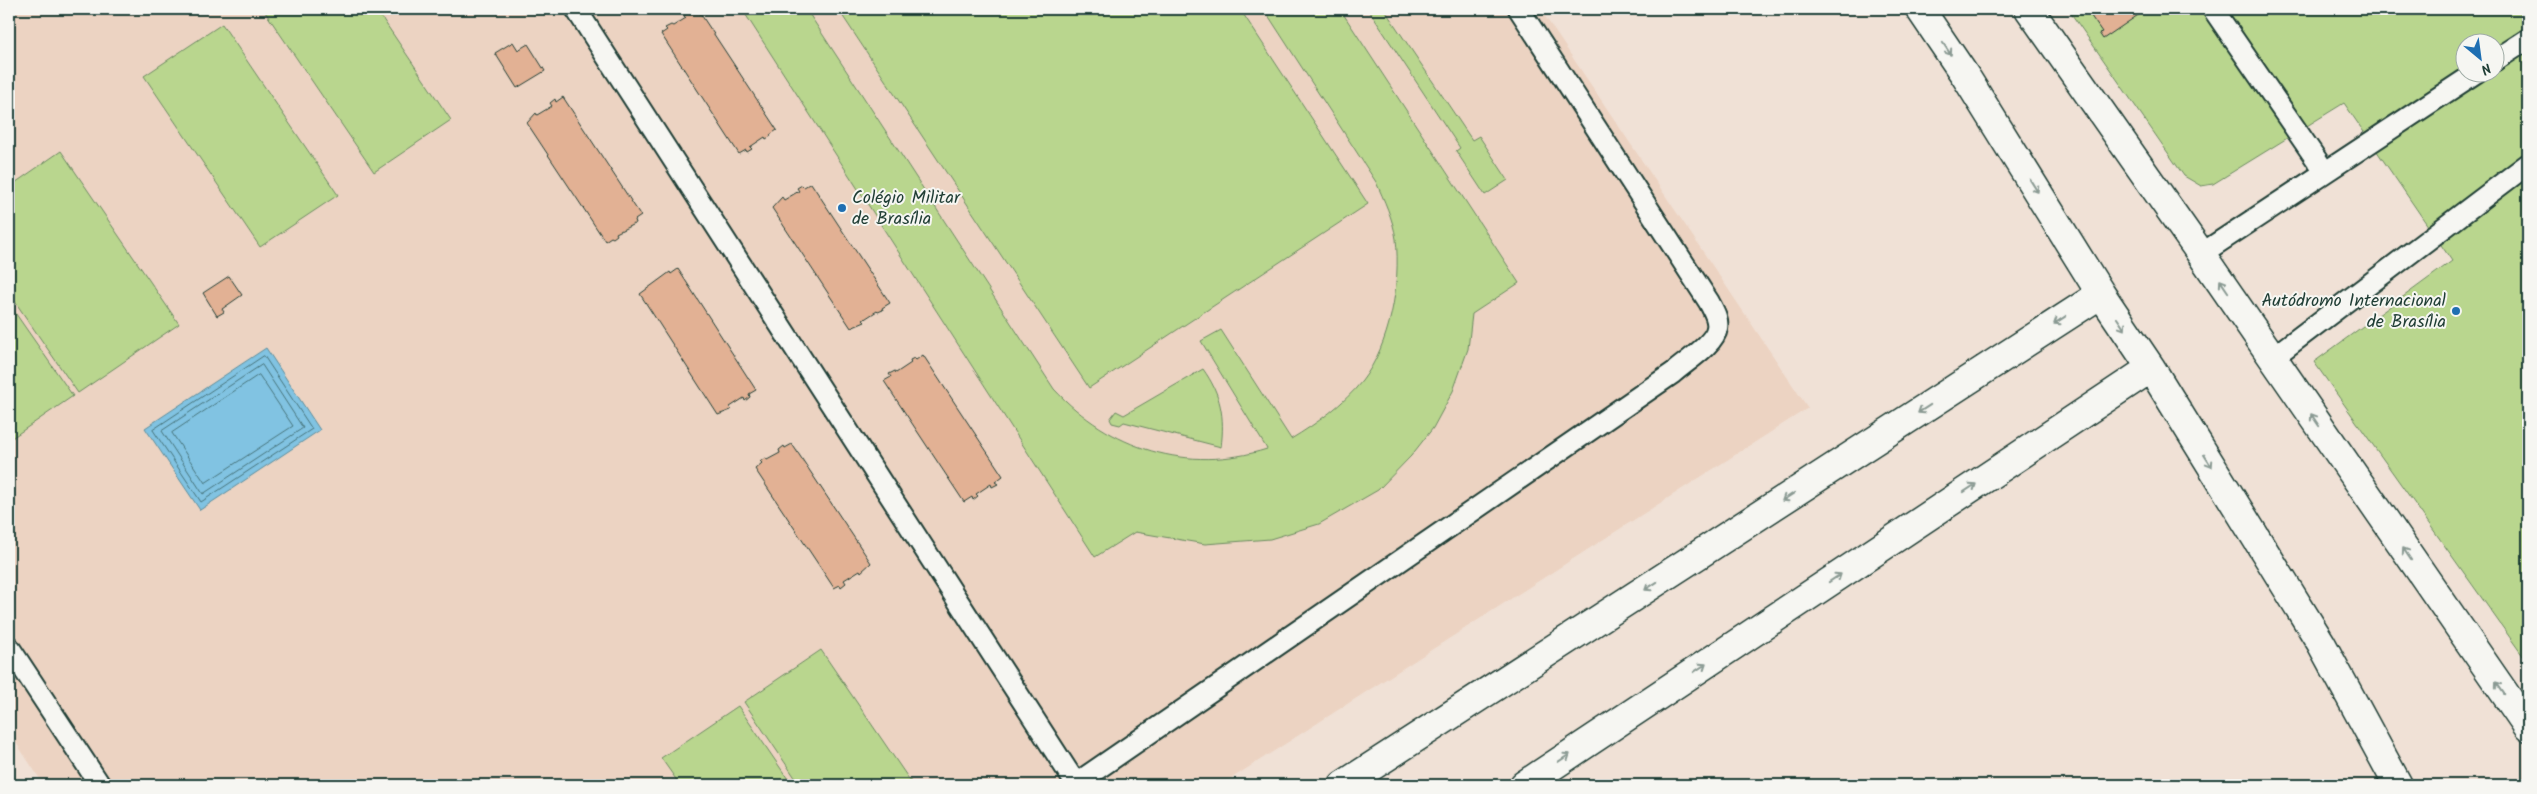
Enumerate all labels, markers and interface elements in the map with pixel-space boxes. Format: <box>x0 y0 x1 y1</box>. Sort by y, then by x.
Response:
north arrow <box>2454 32 2504 82</box>
one-way arrow <box>1942 42 1952 56</box>
text: N <box>2476 57 2495 80</box>
one-way arrow <box>2029 179 2039 193</box>
place label: Colégio Militar de Brasília <box>852 184 961 234</box>
marker: Colégio Militar de Brasília <box>836 202 848 214</box>
one-way arrow <box>2218 279 2229 293</box>
place label: Autódromo Internacional de Brasília <box>2261 287 2447 337</box>
marker: Autódromo Internacional de Brasília <box>2450 305 2462 317</box>
one-way arrow <box>2054 315 2068 325</box>
one-way arrow <box>2116 316 2126 330</box>
one-way arrow <box>1917 403 1931 414</box>
one-way arrow <box>2310 414 2320 428</box>
one-way arrow <box>2203 453 2213 467</box>
one-way arrow <box>1963 483 1977 493</box>
one-way arrow <box>1781 492 1795 502</box>
one-way arrow <box>2402 548 2412 562</box>
one-way arrow <box>1828 573 1842 583</box>
one-way arrow <box>1645 581 1659 591</box>
one-way arrow <box>1692 663 1706 673</box>
one-way arrow <box>2495 681 2505 695</box>
one-way arrow <box>1557 753 1571 763</box>

